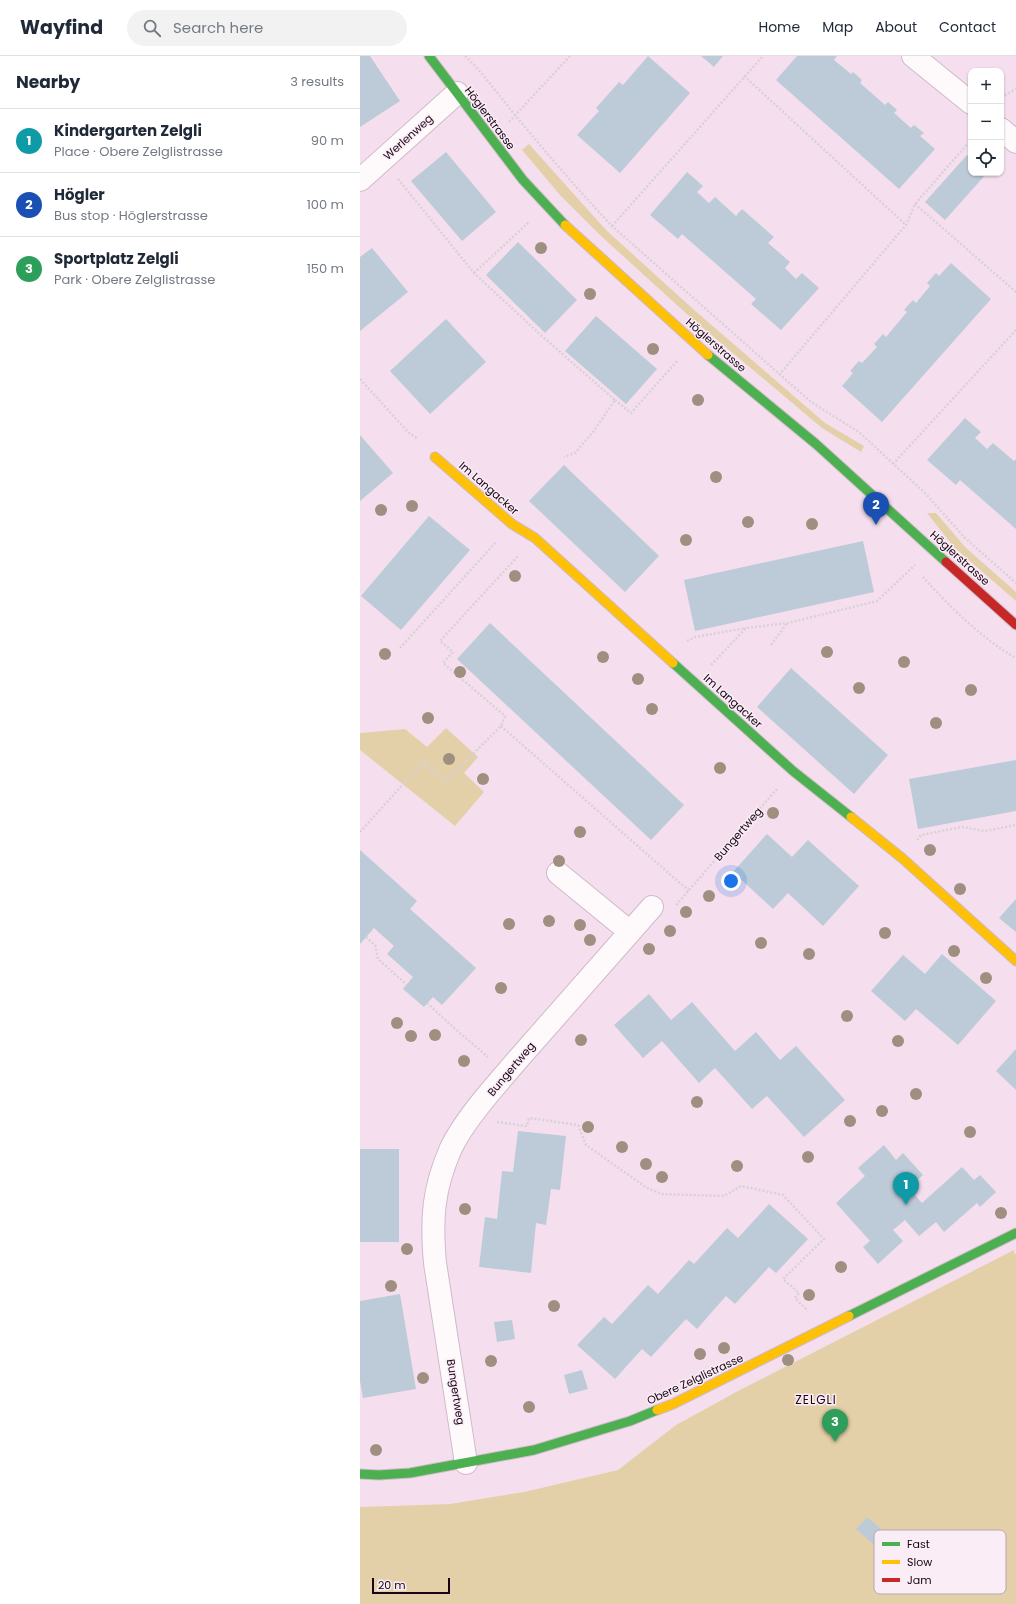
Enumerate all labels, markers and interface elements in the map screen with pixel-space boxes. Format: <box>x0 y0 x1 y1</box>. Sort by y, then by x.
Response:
search box <box>127 10 407 46</box>
text: Wayfind <box>20 14 103 41</box>
icon: search <box>141 17 163 39</box>
text: Search here <box>173 17 263 38</box>
text: Home <box>758 17 800 37</box>
text: Map <box>822 17 853 37</box>
text: About <box>875 17 917 37</box>
text: Contact <box>939 17 996 37</box>
map controls <box>968 68 1004 176</box>
button: + <box>968 68 1004 104</box>
text: Nearby <box>16 70 80 94</box>
text: 3 results <box>290 72 344 91</box>
street label: Höglerstrasse <box>461 83 519 153</box>
button: − <box>968 104 1004 140</box>
street label: Werlenweg <box>380 110 436 164</box>
text: Kindergarten Zelgli <box>54 120 202 141</box>
text: 1 <box>27 131 31 150</box>
text: 90 m <box>311 131 344 150</box>
button: locate <box>968 140 1004 176</box>
text: Place · Obere Zelglistrasse <box>54 142 223 161</box>
text: Högler <box>54 184 105 205</box>
text: 2 <box>25 195 33 214</box>
text: 100 m <box>307 195 344 214</box>
text: Bus stop · Höglerstrasse <box>54 206 208 225</box>
text: Sportplatz Zelgli <box>54 248 179 269</box>
text: 3 <box>25 259 33 278</box>
text: 150 m <box>307 259 344 278</box>
text: Park · Obere Zelglistrasse <box>54 270 215 289</box>
street label: Höglerstrasse <box>682 314 750 376</box>
street label: Im Langacker <box>456 458 522 518</box>
pin: 2 <box>863 492 889 525</box>
street label: Höglerstrasse <box>927 527 993 589</box>
street label: Im Langacker <box>700 670 766 732</box>
street label: Bungertweg <box>710 804 766 864</box>
your location <box>721 871 741 891</box>
street label: Bungertweg <box>484 1038 538 1100</box>
pin: 1 <box>893 1172 919 1205</box>
street label: Obere Zelglistrasse <box>644 1350 746 1408</box>
street label: Bungertweg <box>443 1358 469 1426</box>
district label: ZELGLI <box>795 1391 837 1408</box>
pin: 3 <box>822 1409 848 1442</box>
legend <box>874 1530 1006 1594</box>
text: Fast <box>907 1536 930 1552</box>
text: Slow <box>907 1554 932 1570</box>
text: Jam <box>907 1572 932 1588</box>
scale bar <box>372 1576 450 1595</box>
text: 20 m <box>378 1577 406 1593</box>

